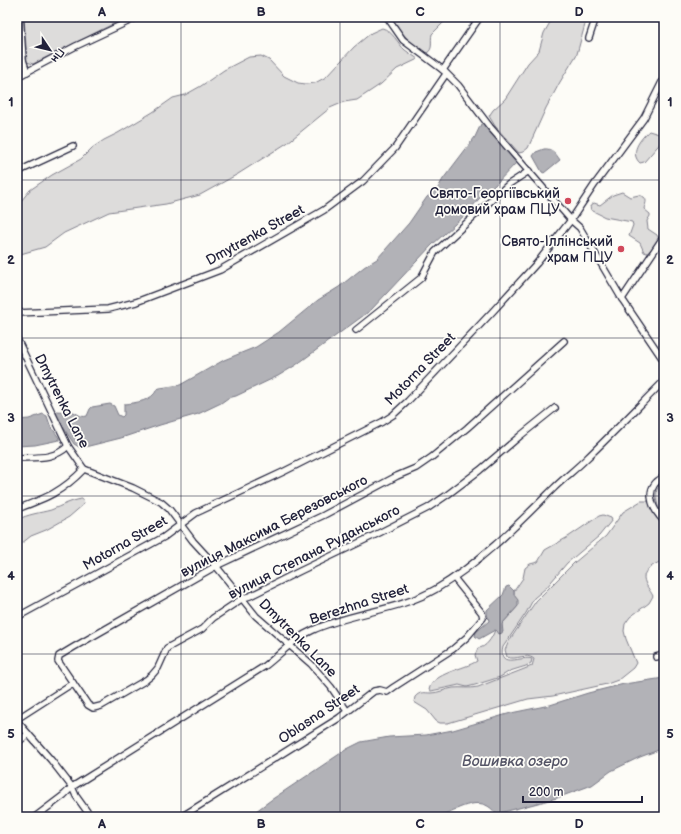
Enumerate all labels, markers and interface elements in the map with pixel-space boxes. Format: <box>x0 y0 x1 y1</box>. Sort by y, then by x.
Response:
text: A <box>97 4 106 20</box>
text: B <box>256 4 266 20</box>
text: C <box>415 4 425 20</box>
text: D <box>574 4 584 20</box>
north arrow <box>30 30 70 70</box>
text: Пн <box>48 46 67 65</box>
text: 1 <box>8 94 14 110</box>
text: 1 <box>667 94 673 110</box>
place label: Свято-Георгіївський домовий храм ПЦУ <box>429 185 560 218</box>
marker: Свято-Георгіївський домовий храм ПЦУ <box>563 196 573 206</box>
street label: Dmytrenka Street <box>203 201 308 269</box>
place label: Свято-Іллінський храм ПЦУ <box>501 233 613 266</box>
marker: Свято-Іллінський храм ПЦУ <box>616 244 626 254</box>
text: 2 <box>7 252 15 268</box>
text: 2 <box>666 252 674 268</box>
street label: Motorna Street <box>381 329 459 409</box>
street label: Dmytrenka Lane <box>31 351 93 451</box>
text: 3 <box>7 410 15 426</box>
text: 3 <box>666 410 674 426</box>
street label: вулиця Максима Березовського <box>178 471 370 581</box>
street label: вулиця Степана Руданського <box>225 501 403 603</box>
street label: Motorna Street <box>80 512 171 574</box>
text: 4 <box>7 568 15 584</box>
text: 4 <box>666 568 674 584</box>
street label: Berezhna Street <box>307 580 411 628</box>
street label: Dmytrenka Lane <box>255 595 341 681</box>
street label: Oblasna Street <box>275 680 363 747</box>
text: 5 <box>7 726 15 742</box>
text: 5 <box>666 726 674 742</box>
water label: Вошивка озеро <box>462 752 568 771</box>
scale bar <box>523 778 642 804</box>
text: 200 m <box>529 785 563 800</box>
text: A <box>97 816 106 832</box>
text: B <box>256 816 266 832</box>
text: C <box>415 816 425 832</box>
text: D <box>574 816 584 832</box>

